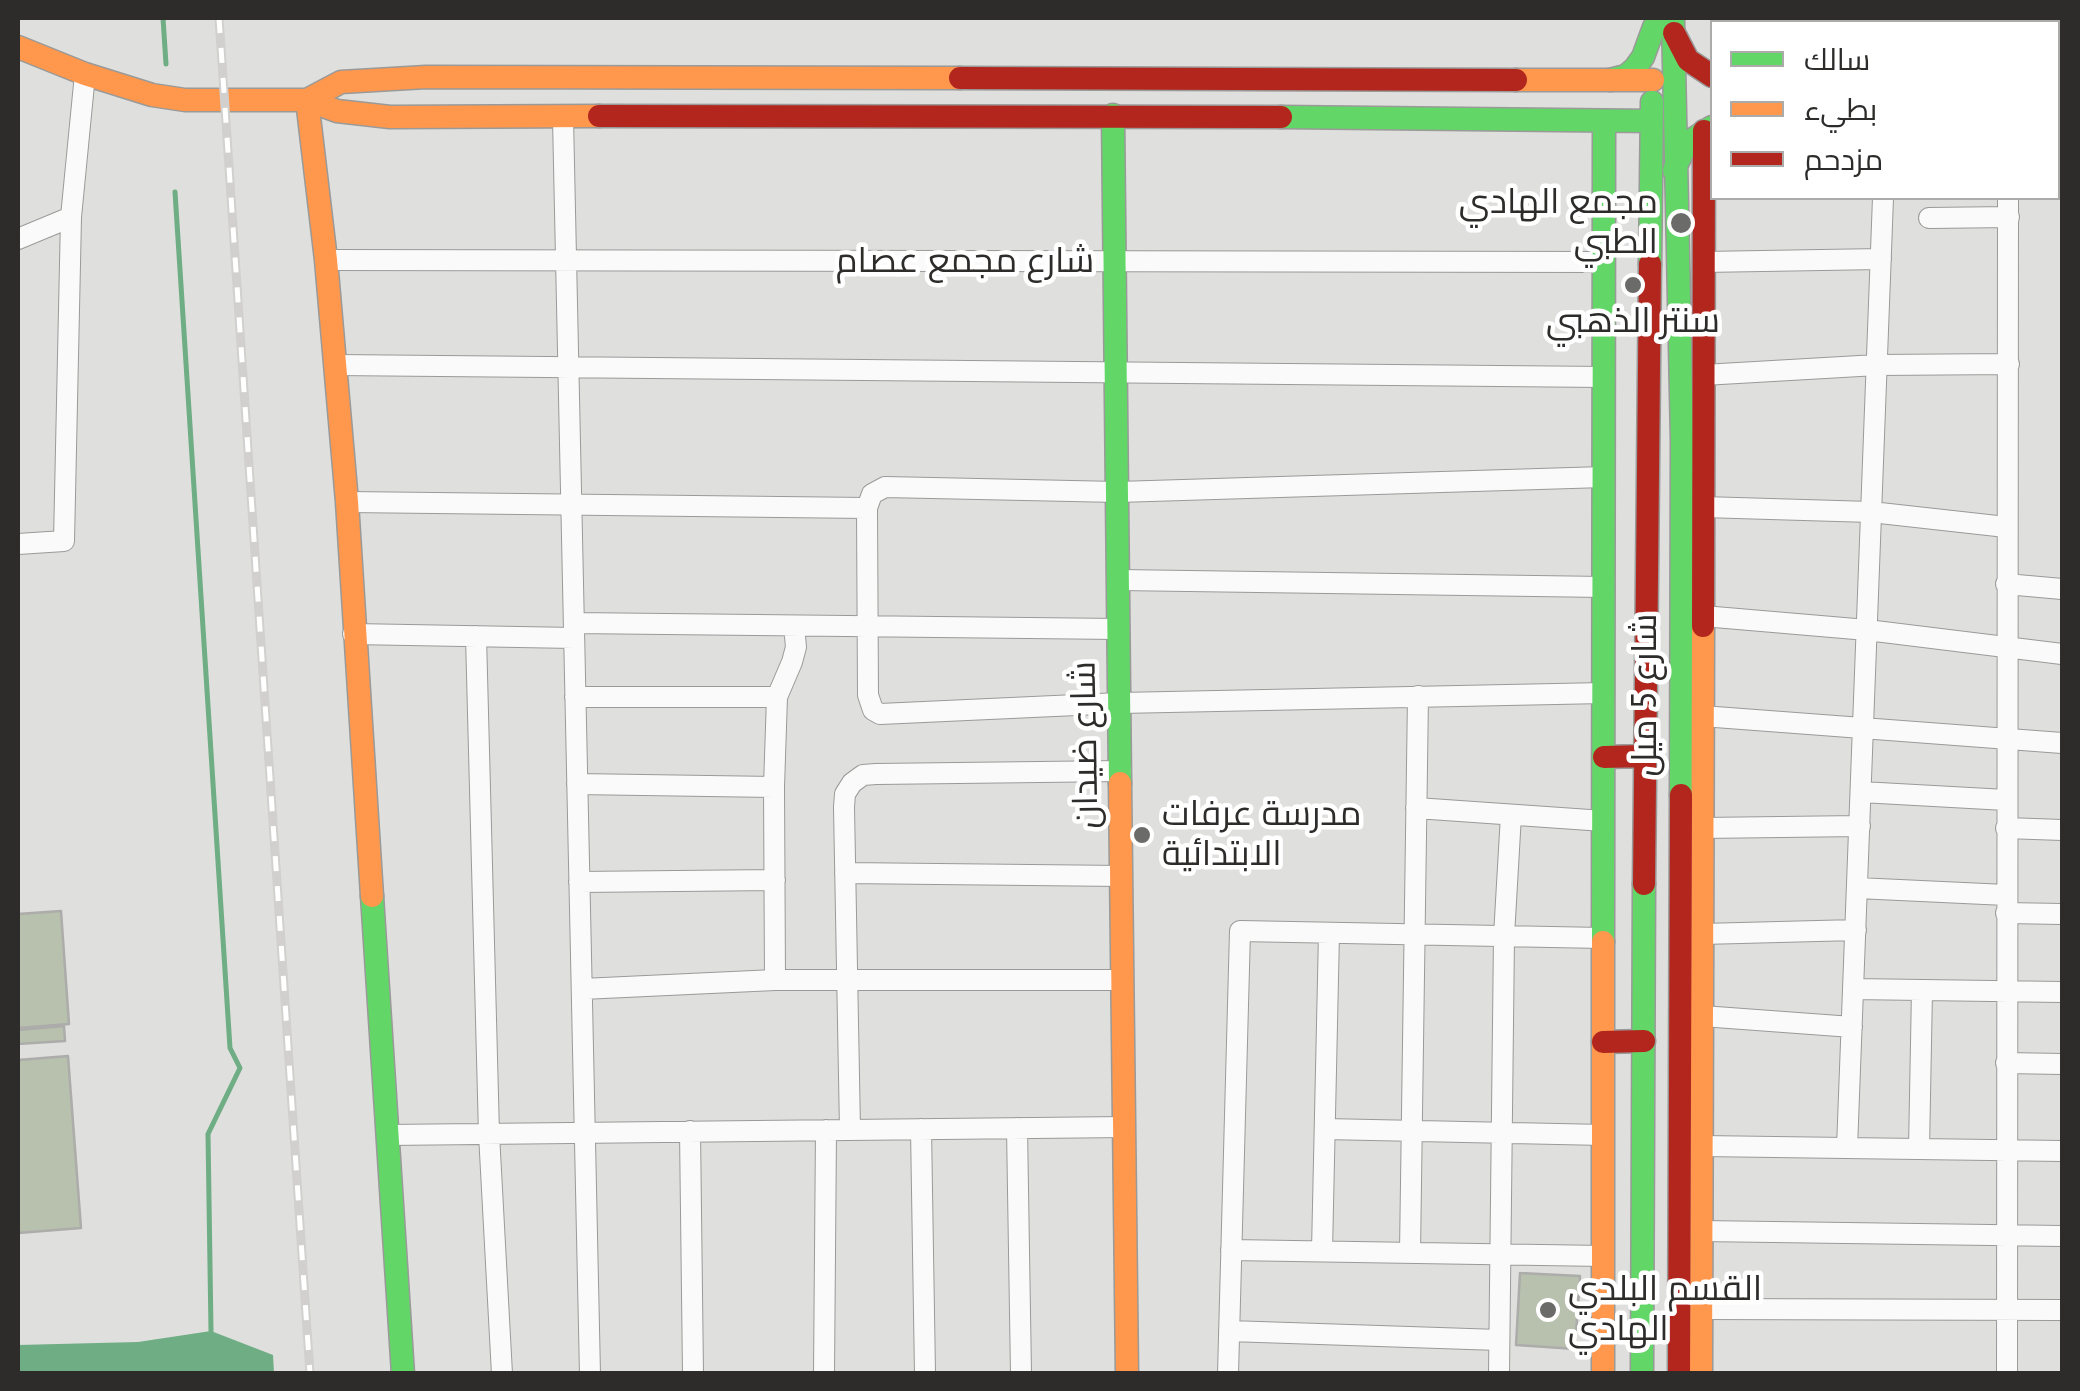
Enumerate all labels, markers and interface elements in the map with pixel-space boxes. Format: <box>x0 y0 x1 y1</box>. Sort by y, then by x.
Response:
legend <box>1710 20 2060 200</box>
text: سالك <box>1804 39 1870 78</box>
text: بطيء <box>1804 89 1877 128</box>
text: مزدحم <box>1804 139 1883 178</box>
place label: مجمع الهادي الطبي <box>1459 182 1658 264</box>
marker: مجمع الهادي الطبي <box>1668 210 1694 236</box>
street label: شارع مجمع عصام <box>836 241 1094 283</box>
marker: سنتر الذهبي <box>1622 274 1644 296</box>
place label: سنتر الذهبي <box>1546 301 1720 343</box>
street label: شارع 5 ميل <box>1625 614 1667 776</box>
street label: شارع ضيدان <box>1064 661 1108 829</box>
place label: مدرسة عرفات الابتدائية <box>1162 794 1361 876</box>
marker: مدرسة عرفات الابتدائية <box>1131 824 1153 846</box>
place label: القسم البلدي الهادي <box>1568 1269 1762 1351</box>
marker: القسم البلدي الهادي <box>1537 1299 1559 1321</box>

